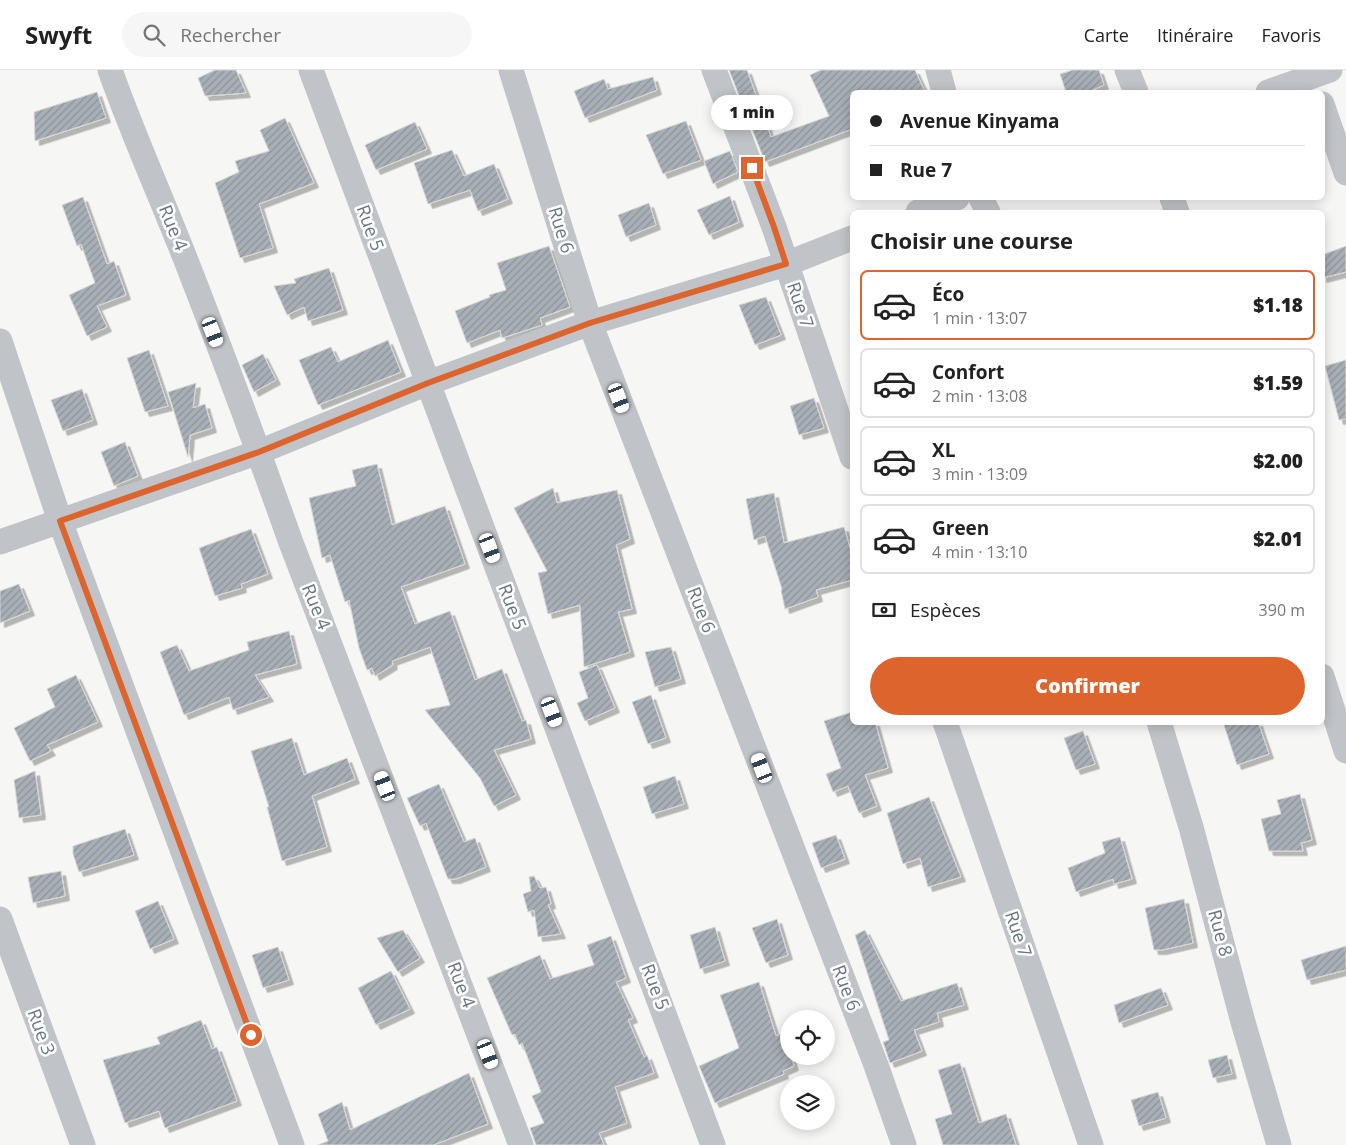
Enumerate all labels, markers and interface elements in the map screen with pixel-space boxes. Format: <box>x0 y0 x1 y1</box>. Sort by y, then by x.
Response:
search box <box>122 12 472 57</box>
text: Swyft <box>25 18 92 51</box>
icon: search <box>140 21 168 49</box>
text: Rechercher <box>180 22 281 48</box>
text: Carte <box>1084 23 1129 47</box>
text: Itinéraire <box>1157 23 1233 47</box>
text: Favoris <box>1261 23 1321 47</box>
callout: 1 min <box>711 96 793 131</box>
text: 1 min <box>729 101 775 123</box>
text: Avenue Kinyama <box>900 108 1060 134</box>
route end <box>741 157 763 179</box>
text: Rue 7 <box>900 157 952 183</box>
street label: Rue 4 <box>154 201 194 254</box>
street label: Rue 5 <box>352 201 390 254</box>
street label: Rue 6 <box>544 204 580 256</box>
text: Choisir une course <box>870 225 1073 255</box>
street label: Rue 7 <box>782 278 820 331</box>
text: Éco <box>932 281 964 307</box>
icon: car <box>872 283 917 328</box>
text: $1.18 <box>1253 292 1303 318</box>
text: 1 min · 13:07 <box>932 307 1027 329</box>
car <box>200 315 225 349</box>
text: Confort <box>932 359 1004 385</box>
icon: car <box>872 361 917 406</box>
text: $1.59 <box>1253 370 1303 396</box>
car <box>606 381 631 415</box>
text: 2 min · 13:08 <box>932 385 1027 407</box>
text: XL <box>932 437 955 463</box>
icon: car <box>872 439 917 484</box>
text: $2.00 <box>1253 448 1303 474</box>
text: 3 min · 13:09 <box>932 463 1027 485</box>
text: Green <box>932 515 989 541</box>
icon: car <box>872 517 917 562</box>
text: $2.01 <box>1253 526 1303 552</box>
car <box>477 531 502 565</box>
text: 4 min · 13:10 <box>932 541 1027 563</box>
street label: Rue 4 <box>297 580 337 633</box>
street label: Rue 5 <box>493 580 533 633</box>
street label: Rue 6 <box>682 583 722 636</box>
icon: cash <box>870 596 898 624</box>
text: Espèces <box>910 597 981 623</box>
text: 390 m <box>1259 599 1305 621</box>
button: Confirmer <box>870 657 1305 715</box>
car <box>539 695 564 729</box>
car <box>749 751 774 785</box>
car <box>372 769 397 803</box>
street label: Rue 7 <box>1000 907 1038 960</box>
street label: Rue 8 <box>1203 907 1239 959</box>
street label: Rue 4 <box>442 958 482 1011</box>
street label: Rue 5 <box>636 960 676 1013</box>
street label: Rue 6 <box>827 961 867 1014</box>
street label: Rue 3 <box>23 1005 61 1058</box>
map controls <box>780 1010 835 1130</box>
button: locate <box>780 1010 835 1065</box>
route start <box>240 1024 262 1046</box>
car <box>475 1037 500 1071</box>
button: layers <box>780 1075 835 1130</box>

